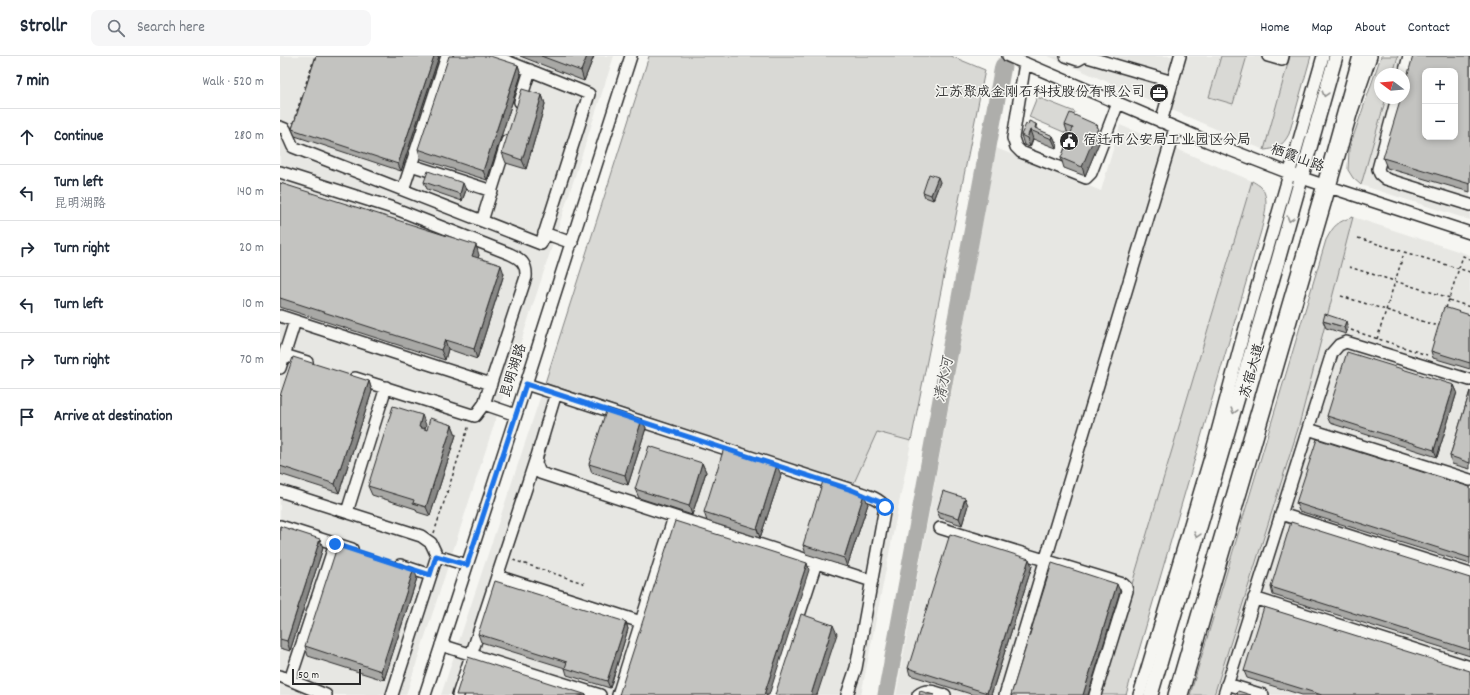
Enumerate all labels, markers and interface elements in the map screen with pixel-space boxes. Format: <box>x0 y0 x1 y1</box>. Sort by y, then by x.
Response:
search box <box>91 10 371 46</box>
text: Strollr <box>20 14 67 41</box>
icon: search <box>105 17 127 39</box>
text: Search here <box>137 17 205 39</box>
text: Home <box>1260 18 1289 38</box>
text: Map <box>1311 18 1333 38</box>
text: About <box>1355 18 1386 38</box>
text: Contact <box>1408 18 1450 38</box>
north arrow <box>1374 68 1410 104</box>
map controls <box>1422 68 1458 140</box>
button: + <box>1422 68 1458 104</box>
text: 7 min <box>16 70 49 94</box>
text: Walk · 520 m <box>202 73 264 92</box>
office icon: 江苏聚成金刚石科技股份有限公司 <box>1148 82 1170 104</box>
place label: 江苏聚成金刚石科技股份有限公司 <box>935 83 1145 103</box>
one-way arrow <box>1321 90 1330 97</box>
button: − <box>1422 104 1458 140</box>
icon: ahead <box>16 126 38 148</box>
text: Continue <box>54 126 103 148</box>
text: 280 m <box>234 127 264 146</box>
public building icon: 宿迁市公安局工业园区分局 <box>1058 130 1080 152</box>
place label: 宿迁市公安局工业园区分局 <box>1083 131 1251 151</box>
street label: 栖霞山路 <box>1267 140 1327 178</box>
text: Turn left <box>54 172 103 194</box>
icon: left <box>16 182 38 204</box>
text: 140 m <box>237 183 264 202</box>
text: 昆明湖路 <box>54 195 106 214</box>
one-way arrow <box>1286 215 1295 222</box>
icon: right <box>16 238 38 260</box>
text: Turn right <box>54 238 110 260</box>
text: 20 m <box>239 239 264 258</box>
icon: left <box>16 294 38 316</box>
text: Turn left <box>54 294 103 316</box>
text: 10 m <box>242 295 264 314</box>
street label: 昆明湖路 <box>496 341 532 401</box>
street label: 苏宿大道 <box>1236 341 1270 401</box>
icon: right <box>16 350 38 372</box>
text: Turn right <box>54 350 110 372</box>
text: 70 m <box>240 351 264 370</box>
water label: 清水河 <box>930 353 961 404</box>
icon: arrive <box>16 406 38 428</box>
text: Arrive at destination <box>54 406 172 428</box>
one-way arrow <box>1230 407 1239 414</box>
route start <box>876 498 894 516</box>
one-way arrow <box>1193 532 1202 539</box>
route end <box>326 535 344 553</box>
scale bar <box>292 667 361 686</box>
text: 50 m <box>298 668 319 684</box>

